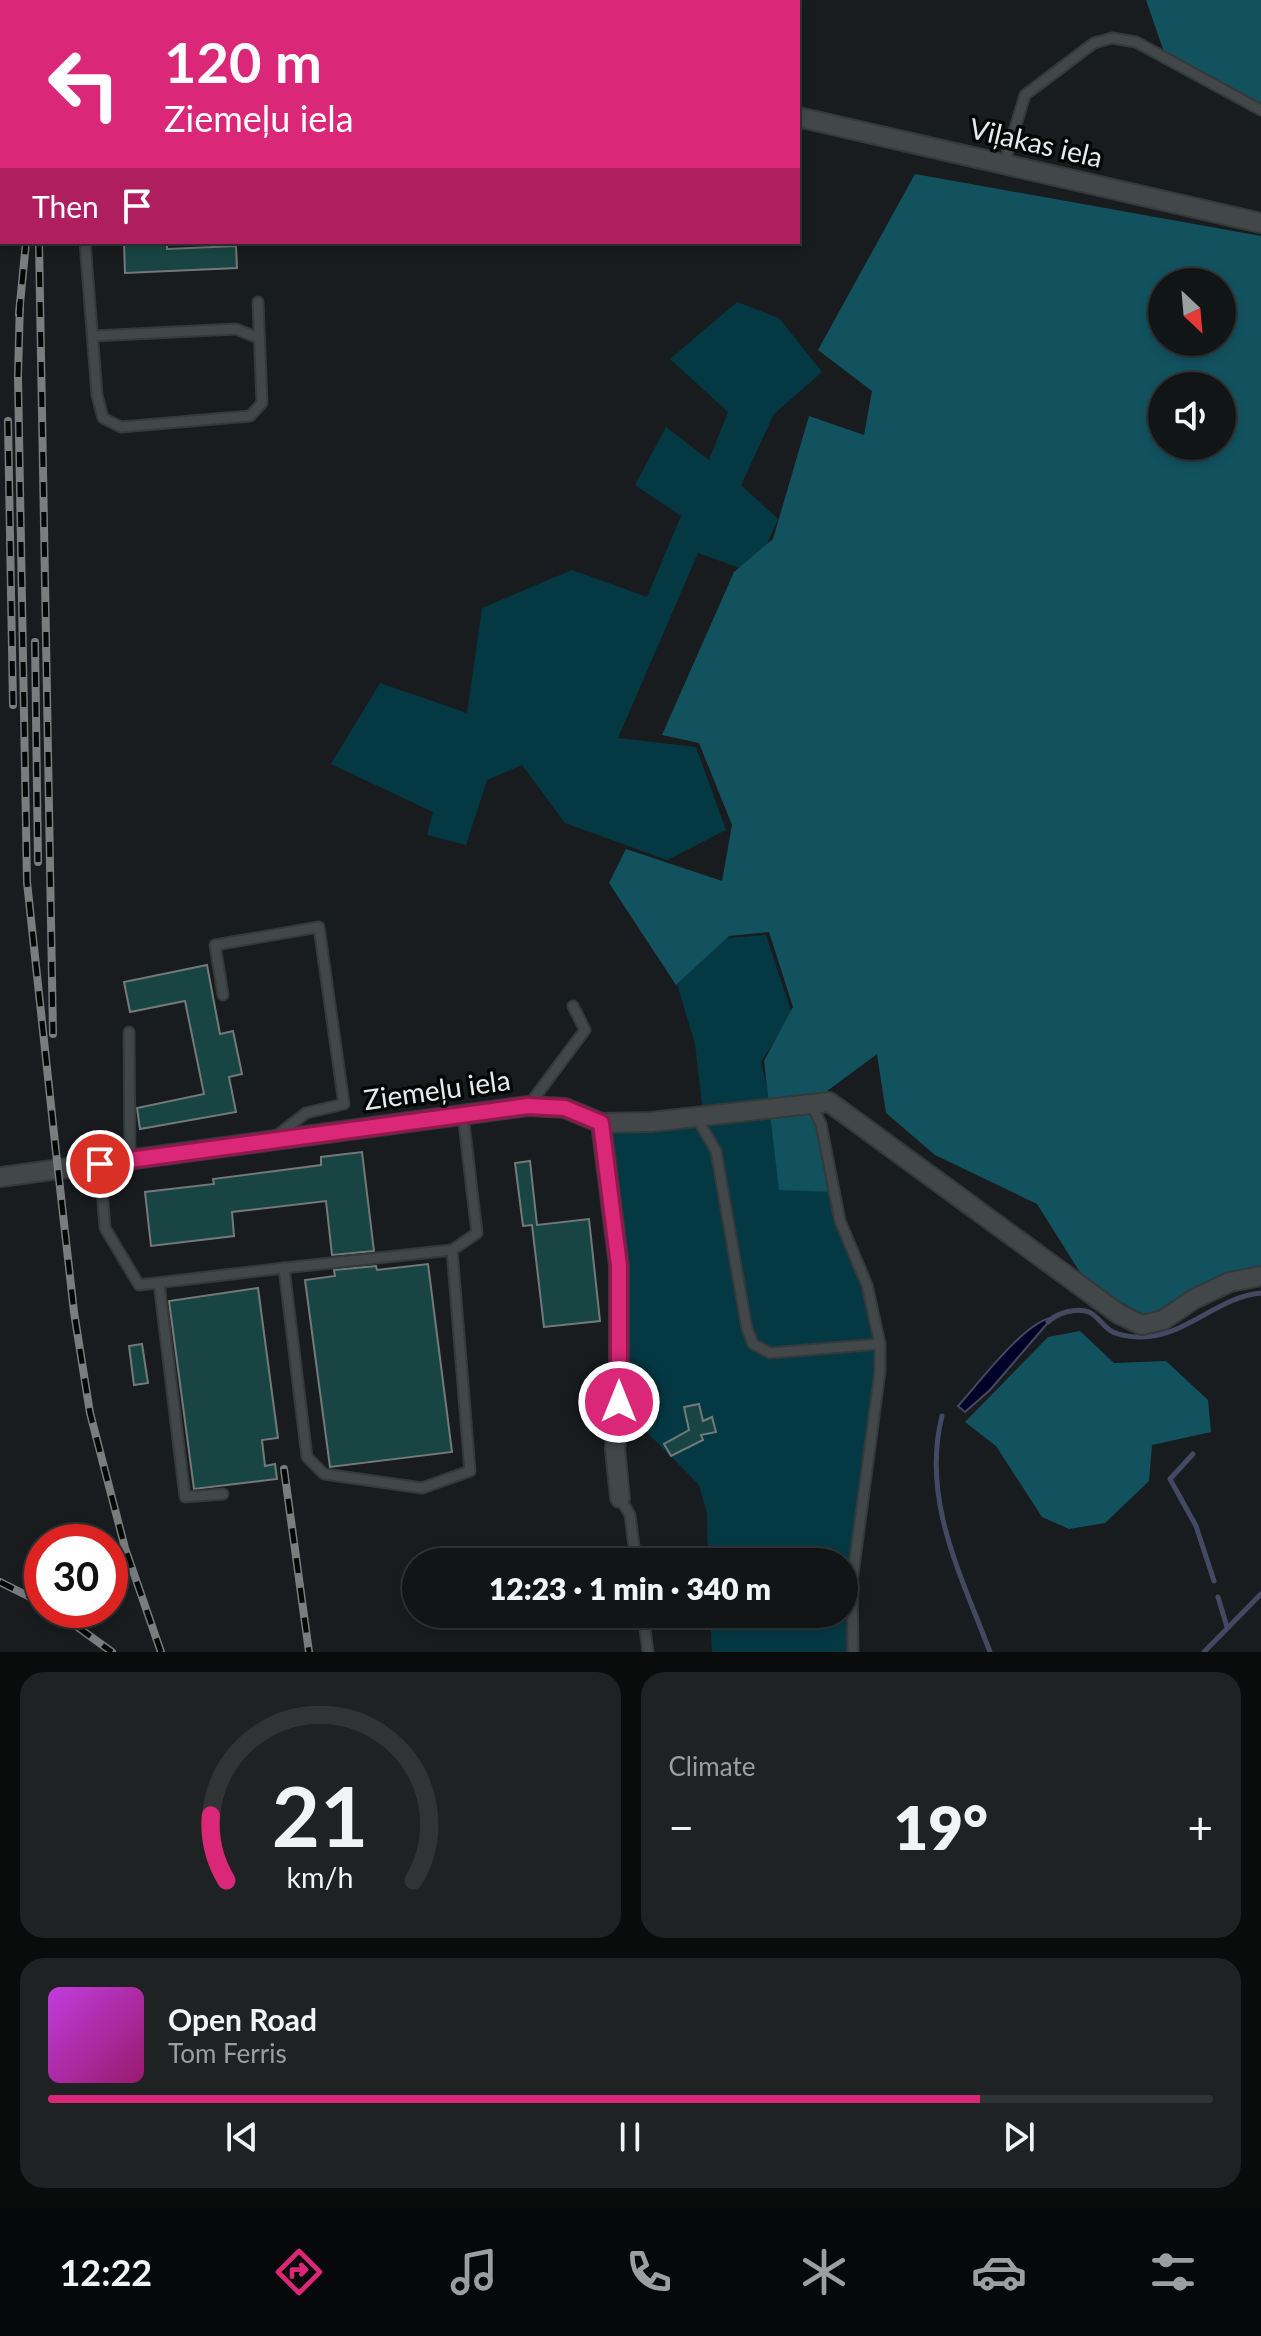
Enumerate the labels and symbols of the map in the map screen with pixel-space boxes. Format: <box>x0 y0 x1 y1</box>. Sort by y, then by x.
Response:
street label: Viļakas iela <box>966 110 1106 174</box>
north arrow <box>1148 268 1236 356</box>
street label: Ziemeļu iela <box>361 1062 512 1116</box>
pin <box>66 1130 134 1198</box>
position arrow <box>577 1360 661 1444</box>
speed limit sign: 30 <box>24 1524 128 1628</box>

